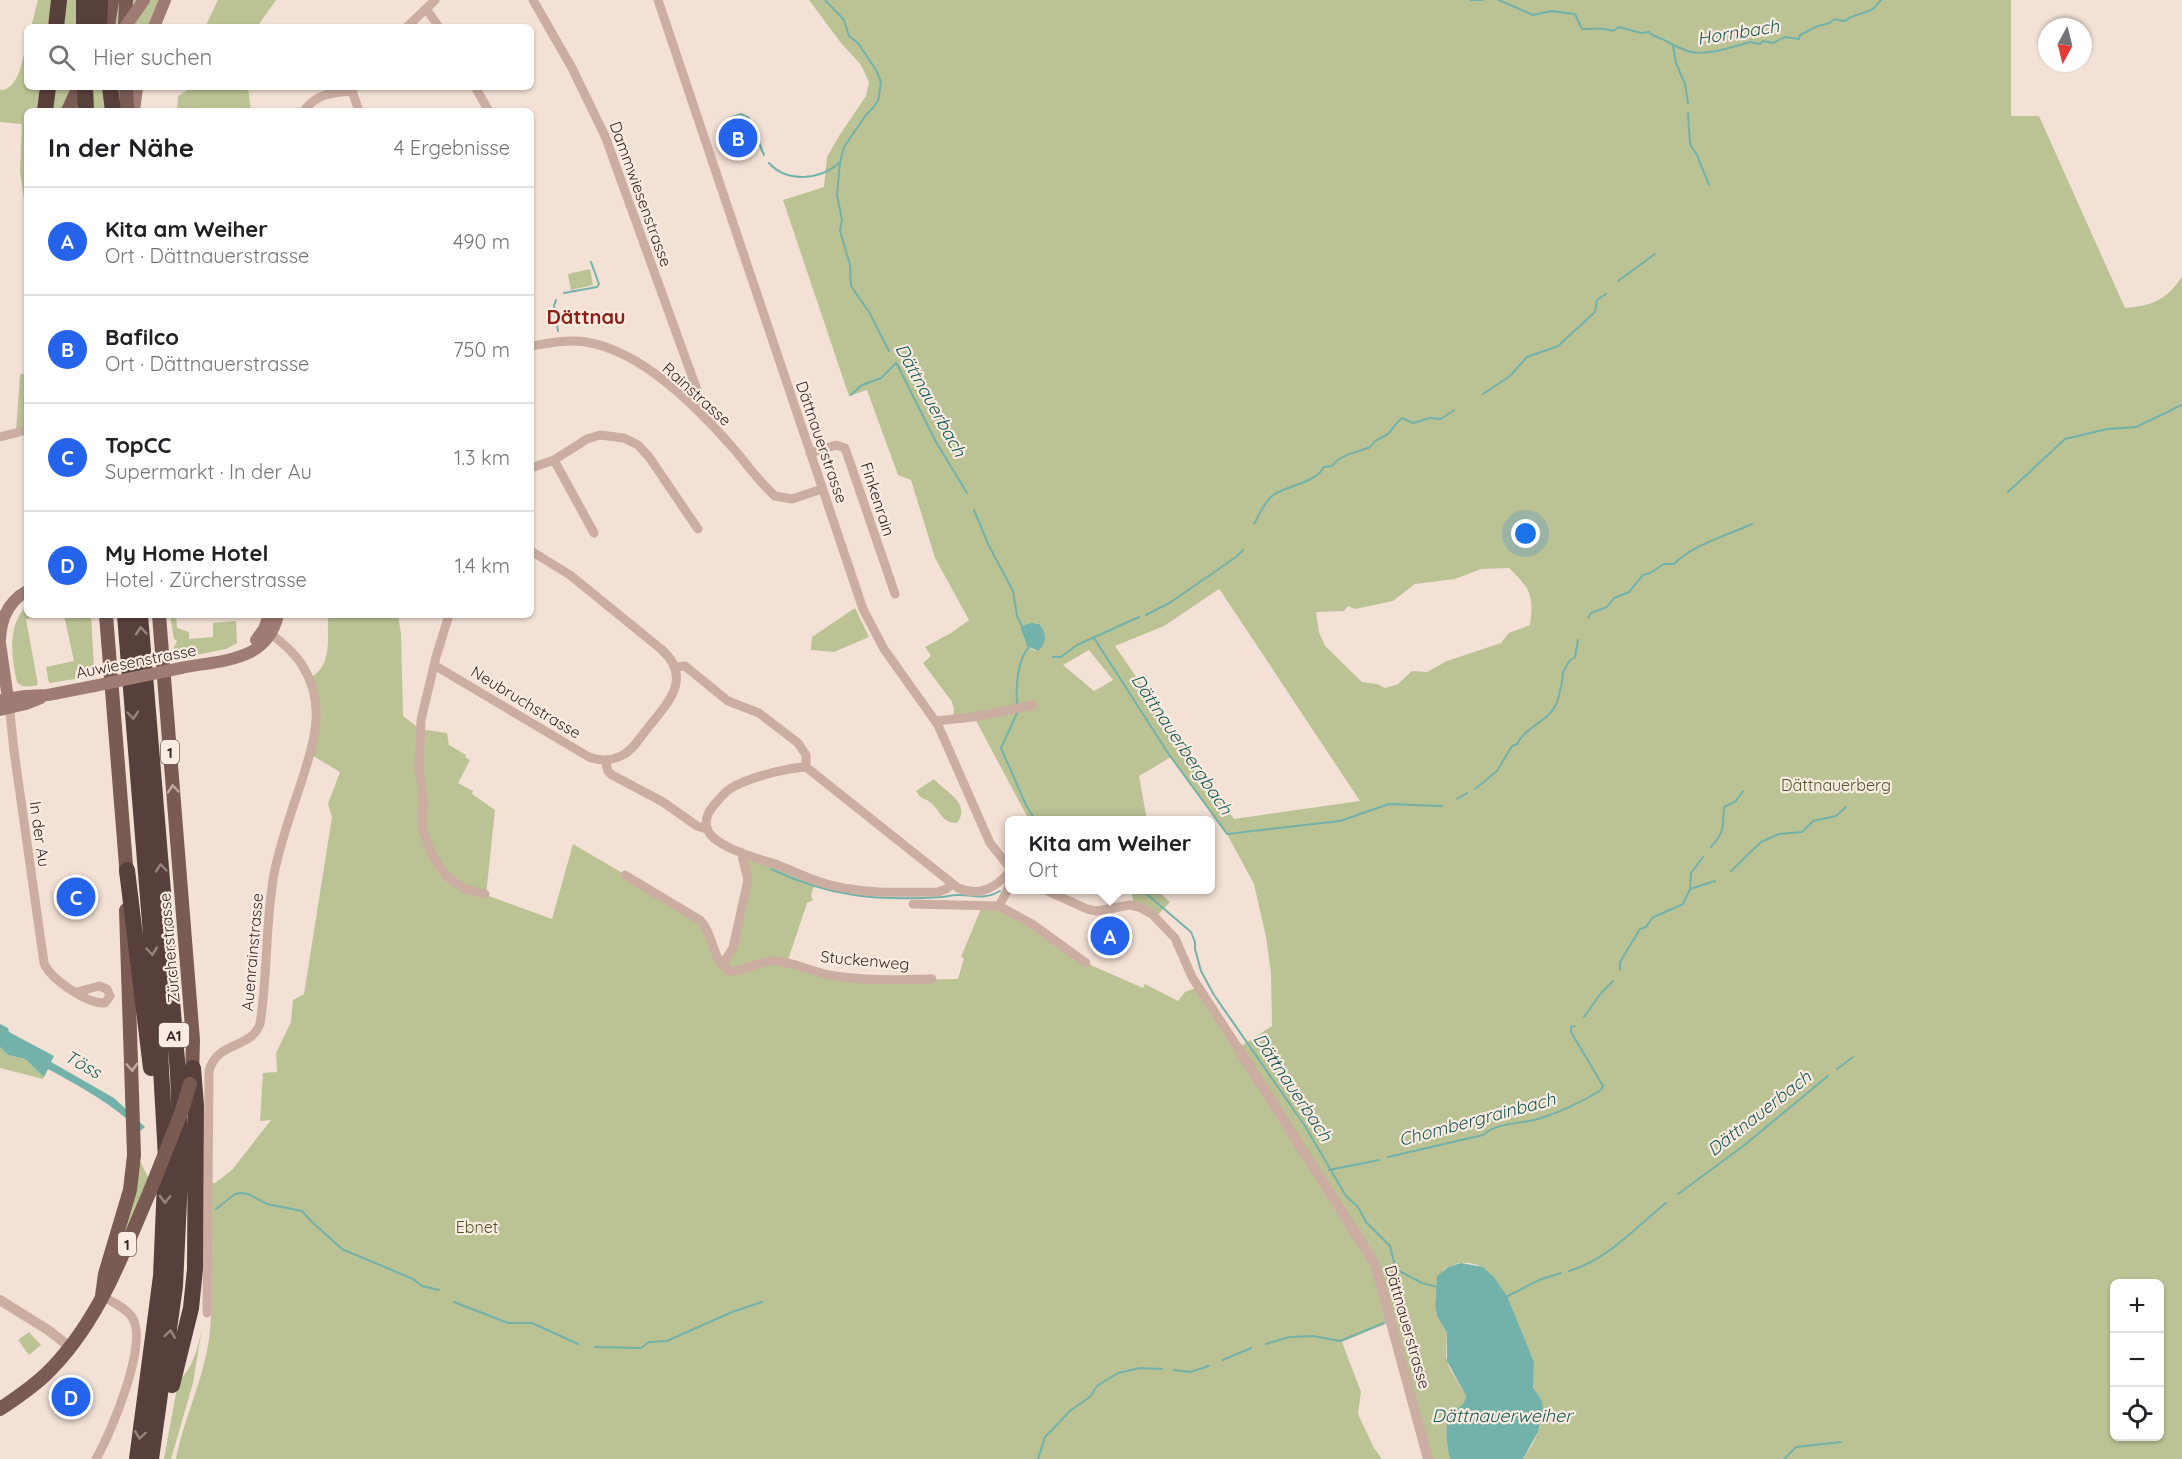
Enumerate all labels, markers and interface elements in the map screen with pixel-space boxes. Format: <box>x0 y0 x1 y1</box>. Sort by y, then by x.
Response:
water label: Hornbach <box>1695 14 1781 50</box>
north arrow <box>2038 18 2092 72</box>
search box <box>24 24 534 90</box>
icon: search <box>45 41 78 74</box>
text: Hier suchen <box>93 43 212 71</box>
pin: B <box>718 116 758 160</box>
street label: Dammwiesenstrasse <box>605 119 677 269</box>
text: In der Nähe <box>48 131 194 164</box>
text: 4 Ergebnisse <box>394 135 510 160</box>
text: Kita am Weiher <box>105 215 268 243</box>
text: A <box>61 229 74 254</box>
text: 490 m <box>453 229 510 254</box>
text: Ort · Dättnauerstrasse <box>105 243 309 268</box>
district label: Dättnau <box>546 304 626 329</box>
text: Bafilco <box>105 323 179 351</box>
text: B <box>61 337 74 362</box>
text: 750 m <box>453 337 510 362</box>
water label: Dättnauerbach <box>890 339 972 461</box>
text: Ort · Dättnauerstrasse <box>105 351 309 376</box>
street label: Rainstrasse <box>658 358 736 430</box>
street label: Dättnauerstrasse <box>792 378 852 506</box>
text: TopCC <box>105 431 171 459</box>
text: C <box>61 445 74 470</box>
text: 1.3 km <box>454 445 510 470</box>
text: Supermarkt · In der Au <box>105 459 312 484</box>
street label: Finkenrain <box>857 460 899 538</box>
your location <box>1511 519 1540 548</box>
text: My Home Hotel <box>105 539 268 567</box>
text: D <box>60 553 75 578</box>
text: 1.4 km <box>455 553 510 578</box>
text: Hotel · Zürcherstrasse <box>105 567 307 592</box>
one-way arrow <box>135 627 148 636</box>
street label: Auwiesenstrasse <box>74 640 198 682</box>
street label: Neubruchstrasse <box>467 661 585 743</box>
water label: Dättnauerbergbach <box>1126 669 1238 819</box>
one-way arrow <box>126 711 139 720</box>
road number: 1 <box>161 740 179 764</box>
park label: Dättnauerberg <box>1781 775 1891 795</box>
one-way arrow <box>167 784 180 793</box>
street label: In der Au <box>25 800 55 868</box>
popup <box>1005 816 1215 894</box>
text: Kita am Weiher <box>1029 829 1191 857</box>
text: Ort <box>1029 857 1058 882</box>
one-way arrow <box>155 863 168 872</box>
pin: C <box>56 874 96 920</box>
street label: Zürcherstrasse <box>154 892 184 1004</box>
street label: Auenrainstrasse <box>237 892 267 1012</box>
pin: A <box>1090 914 1130 958</box>
street label: Stuckenweg <box>820 946 910 974</box>
one-way arrow <box>145 947 158 956</box>
road number: A1 <box>159 1023 189 1047</box>
water label: Dättnauerbach <box>1248 1028 1338 1146</box>
water label: Töss <box>61 1045 107 1084</box>
one-way arrow <box>126 1063 139 1072</box>
water label: Dättnauerbach <box>1702 1065 1816 1161</box>
water label: Chombergrainbach <box>1396 1087 1559 1151</box>
one-way arrow <box>159 1195 172 1204</box>
park label: Ebnet <box>456 1217 498 1237</box>
road number: 1 <box>118 1232 136 1256</box>
street label: Dättnauerstrasse <box>1381 1263 1435 1391</box>
map controls <box>2110 1279 2164 1441</box>
button: + <box>2110 1279 2164 1333</box>
one-way arrow <box>163 1330 175 1339</box>
button: − <box>2110 1333 2164 1387</box>
pin: D <box>52 1374 90 1420</box>
button: locate <box>2110 1387 2164 1441</box>
water label: Dättnauerweiher <box>1432 1404 1574 1427</box>
one-way arrow <box>134 1430 146 1439</box>

